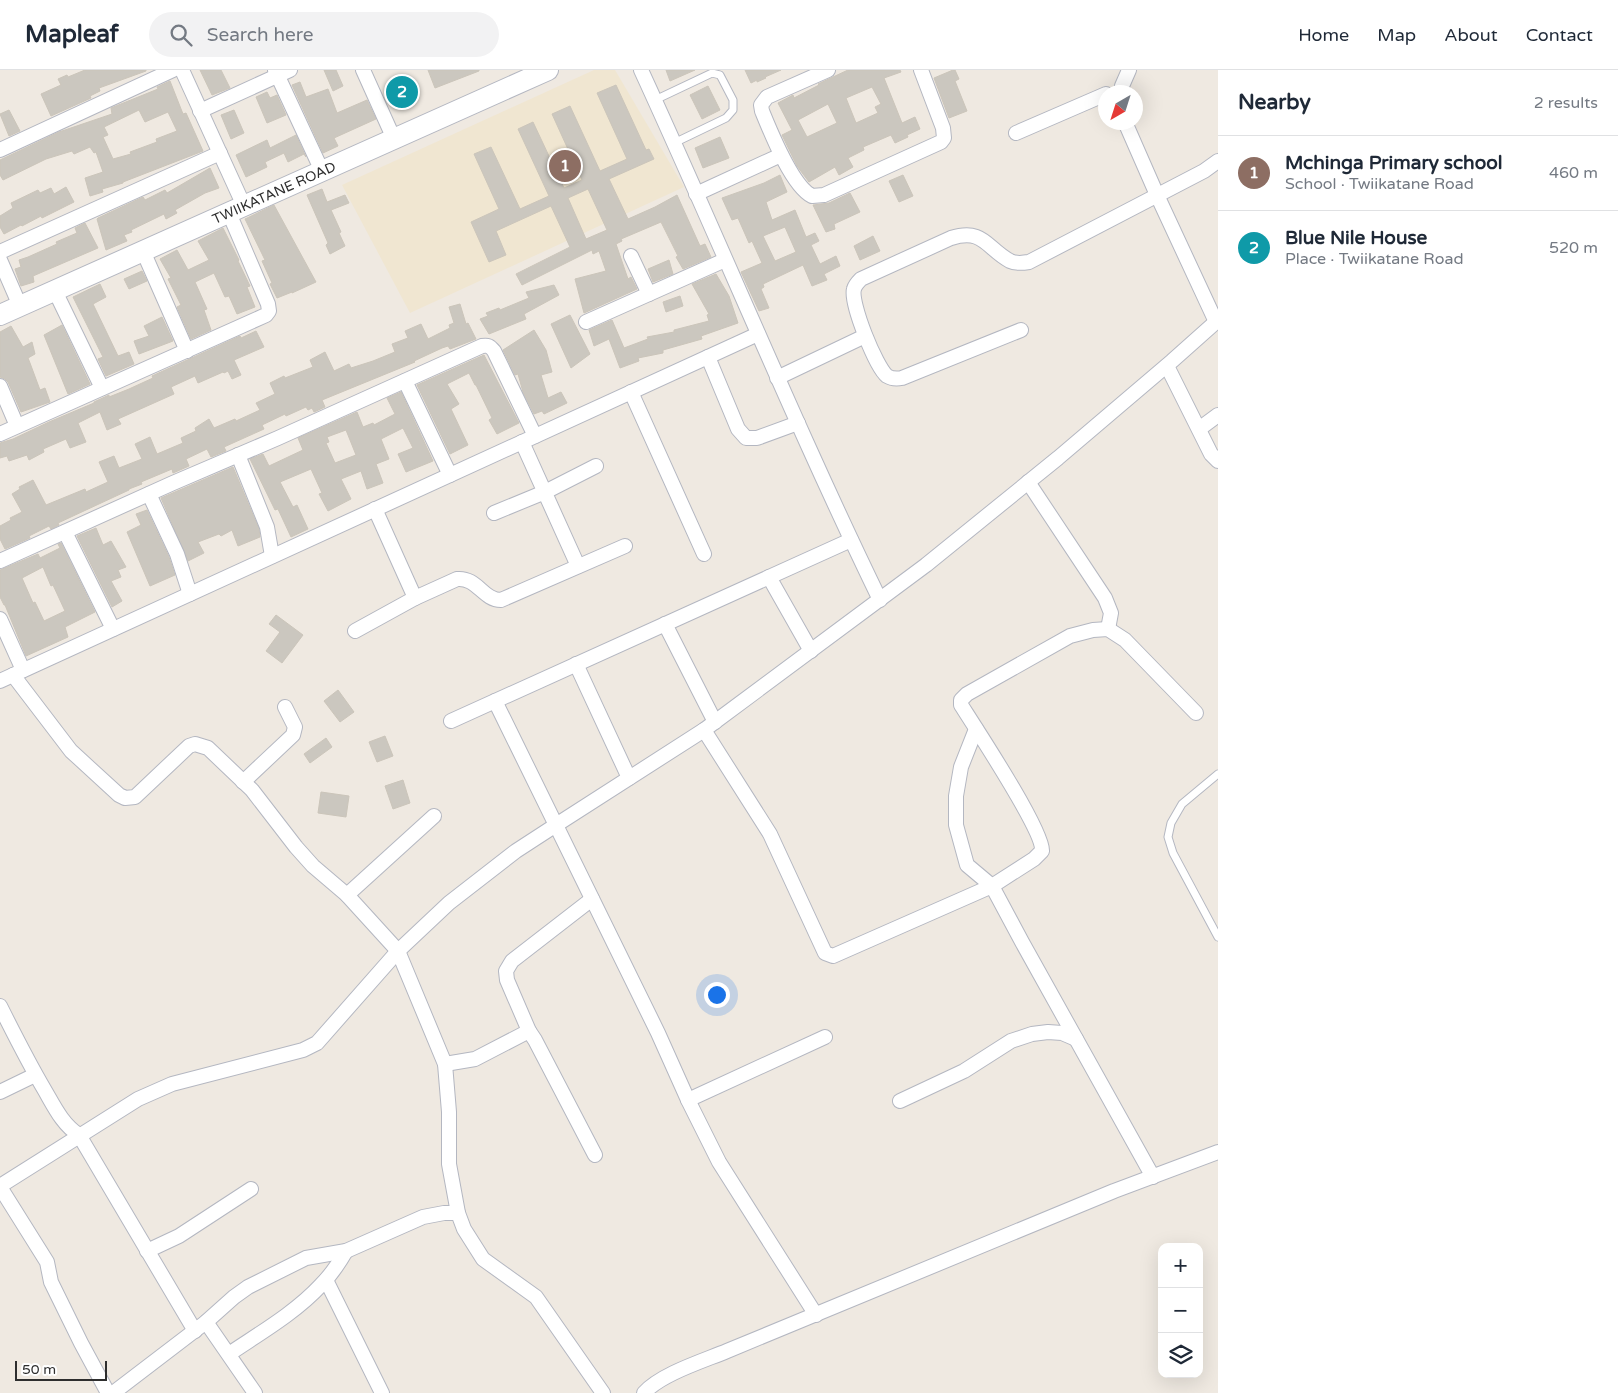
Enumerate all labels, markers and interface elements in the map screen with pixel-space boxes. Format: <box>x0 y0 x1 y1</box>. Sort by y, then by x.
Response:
search box <box>149 12 499 57</box>
text: Mapleaf <box>25 20 119 49</box>
icon: search <box>167 21 195 49</box>
text: Search here <box>207 24 314 46</box>
text: Home <box>1298 24 1349 46</box>
text: Map <box>1377 24 1416 46</box>
text: About <box>1444 24 1498 46</box>
text: Contact <box>1526 24 1593 46</box>
pin: 2 <box>386 73 418 111</box>
north arrow <box>1098 85 1143 130</box>
text: Nearby <box>1238 90 1311 115</box>
text: 2 results <box>1534 93 1598 113</box>
pin: 1 <box>549 147 581 185</box>
text: Mchinga Primary school <box>1285 152 1503 174</box>
street label: TWIIKATANE ROAD <box>210 158 338 228</box>
text: 1 <box>1249 163 1259 183</box>
text: 460 m <box>1549 163 1598 183</box>
text: School · Twiikatane Road <box>1285 174 1474 194</box>
text: Blue Nile House <box>1285 227 1427 249</box>
text: 2 <box>1249 238 1259 258</box>
text: 520 m <box>1549 238 1598 258</box>
text: Place · Twiikatane Road <box>1285 249 1464 269</box>
your location <box>704 982 730 1008</box>
map controls <box>1158 1243 1203 1378</box>
button: + <box>1158 1243 1203 1288</box>
button: − <box>1158 1288 1203 1333</box>
button: layers <box>1158 1333 1203 1378</box>
scale bar <box>15 1358 108 1381</box>
text: 50 m <box>22 1361 56 1378</box>

